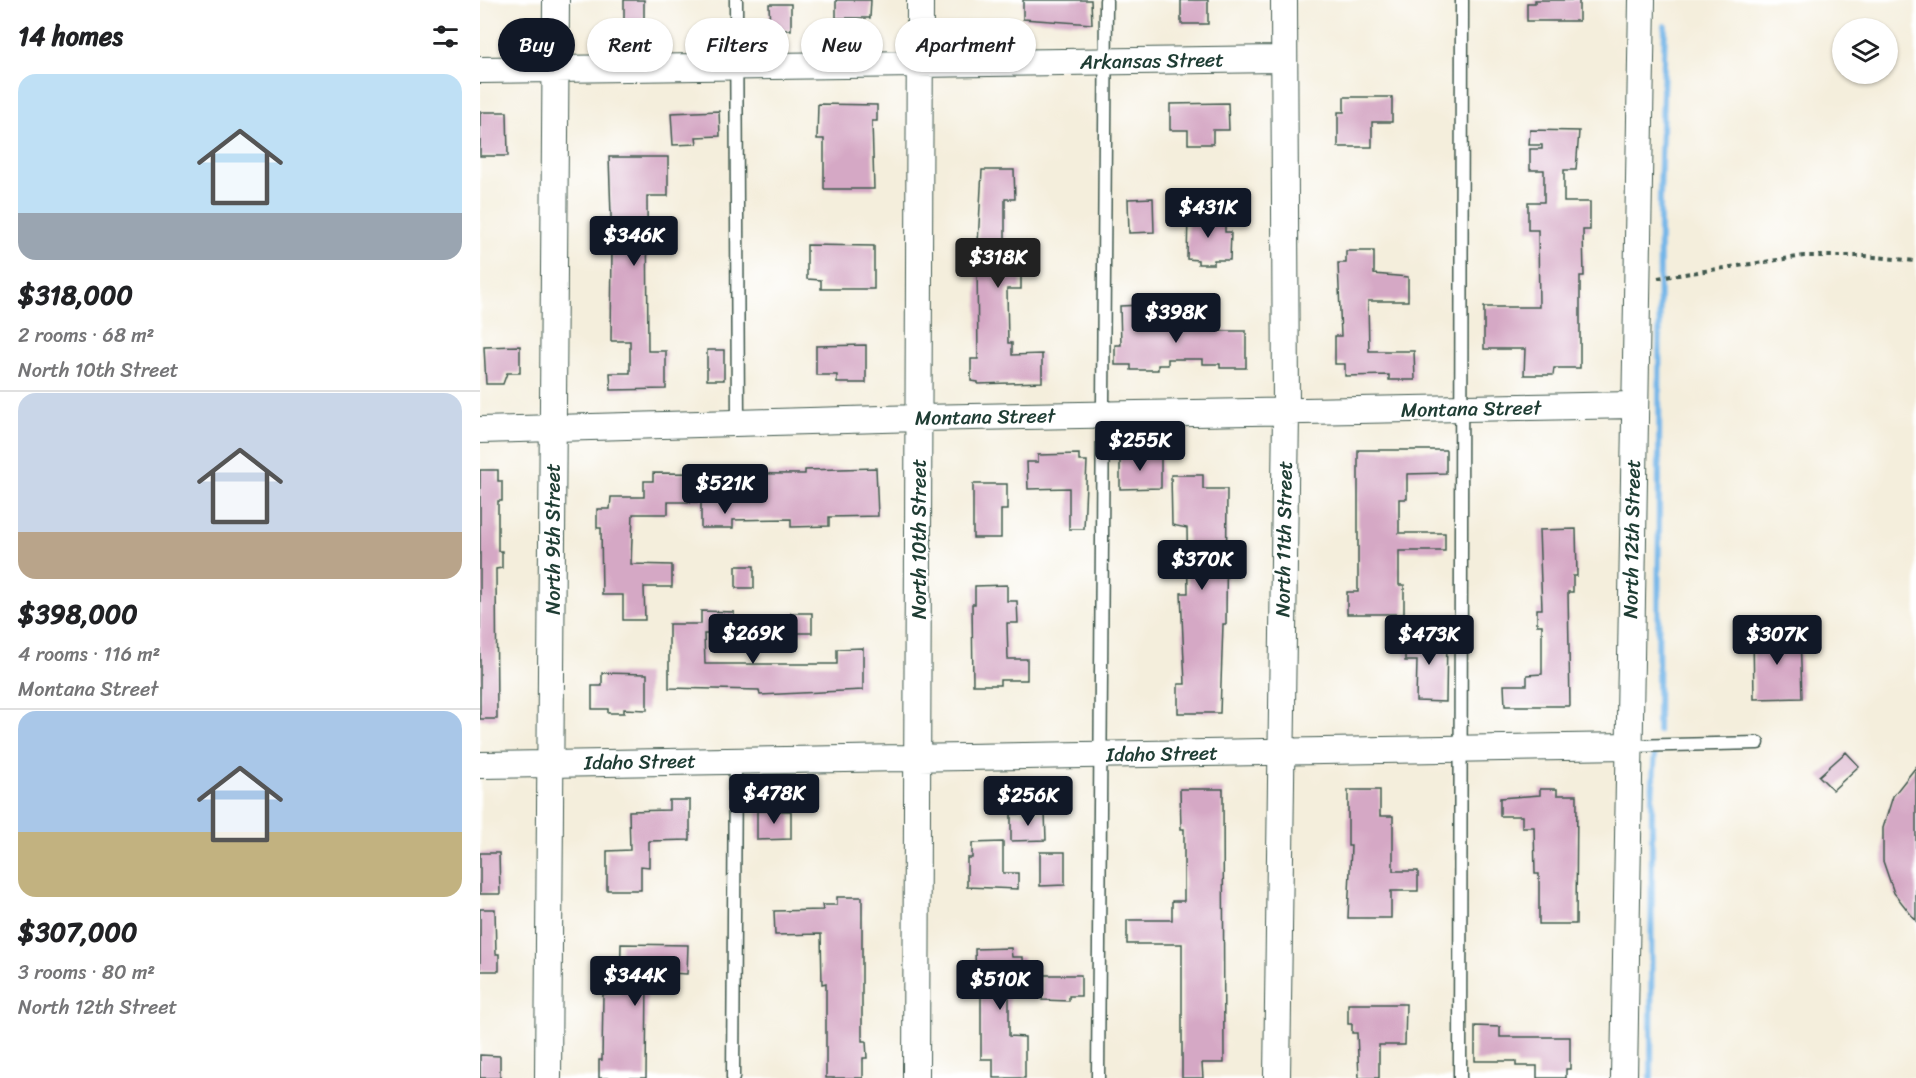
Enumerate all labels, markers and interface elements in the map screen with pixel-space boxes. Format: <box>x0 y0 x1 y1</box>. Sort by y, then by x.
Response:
text: 14 homes <box>18 13 123 59</box>
chip: Buy <box>498 18 575 72</box>
chip: Rent <box>587 18 673 72</box>
chip: Filters <box>685 18 789 72</box>
chip: New <box>801 18 883 72</box>
chip: Apartment <box>895 18 1036 72</box>
map controls <box>1832 18 1898 84</box>
button: layers <box>1832 18 1898 84</box>
icon: filters <box>429 20 462 53</box>
street label: Arkansas Street <box>1079 42 1225 80</box>
icon: home <box>186 113 294 221</box>
pin: $431K <box>1166 188 1250 239</box>
text: $431K <box>1179 190 1237 225</box>
pin: $346K <box>592 216 676 267</box>
text: $346K <box>604 218 664 253</box>
pin: $318K <box>956 238 1040 289</box>
text: $318K <box>969 240 1027 275</box>
text: $318,000 <box>18 272 133 318</box>
pin: $398K <box>1134 293 1218 344</box>
text: $398K <box>1146 295 1206 330</box>
text: 2 rooms · 68 m² <box>18 318 154 353</box>
text: North 10th Street <box>18 353 178 388</box>
street label: Montana Street <box>1401 390 1542 428</box>
street label: Montana Street <box>915 398 1056 436</box>
pin: $255K <box>1098 421 1182 472</box>
text: $255K <box>1109 423 1171 458</box>
icon: home <box>186 432 294 540</box>
street label: North 10th Street <box>902 459 937 619</box>
street label: North 12th Street <box>1613 459 1651 619</box>
street label: North 11th Street <box>1265 460 1303 617</box>
street label: North 9th Street <box>536 463 571 615</box>
pin: $521K <box>683 464 767 515</box>
text: $521K <box>696 466 754 501</box>
pin: $370K <box>1160 540 1244 591</box>
text: $370K <box>1172 542 1232 577</box>
text: $398,000 <box>18 591 138 637</box>
pin: $269K <box>711 614 795 665</box>
pin: $473K <box>1387 615 1471 666</box>
pin: $307K <box>1735 615 1819 666</box>
text: $269K <box>723 616 783 651</box>
text: $473K <box>1399 617 1459 652</box>
text: $307K <box>1747 617 1807 652</box>
text: 4 rooms · 116 m² <box>18 637 160 672</box>
text: Montana Street <box>18 672 158 707</box>
street label: Idaho Street <box>1105 736 1218 772</box>
street label: Idaho Street <box>583 744 696 780</box>
icon: home <box>186 750 294 858</box>
pin: $478K <box>732 774 816 825</box>
text: $478K <box>743 776 805 811</box>
pin: $256K <box>986 776 1070 827</box>
text: $256K <box>998 778 1058 813</box>
text: $307,000 <box>18 909 137 955</box>
text: 3 rooms · 80 m² <box>18 955 155 990</box>
pin: $344K <box>593 956 677 1007</box>
text: $344K <box>604 958 666 993</box>
pin: $510K <box>958 960 1042 1011</box>
text: $510K <box>970 962 1030 997</box>
text: North 12th Street <box>18 990 177 1025</box>

